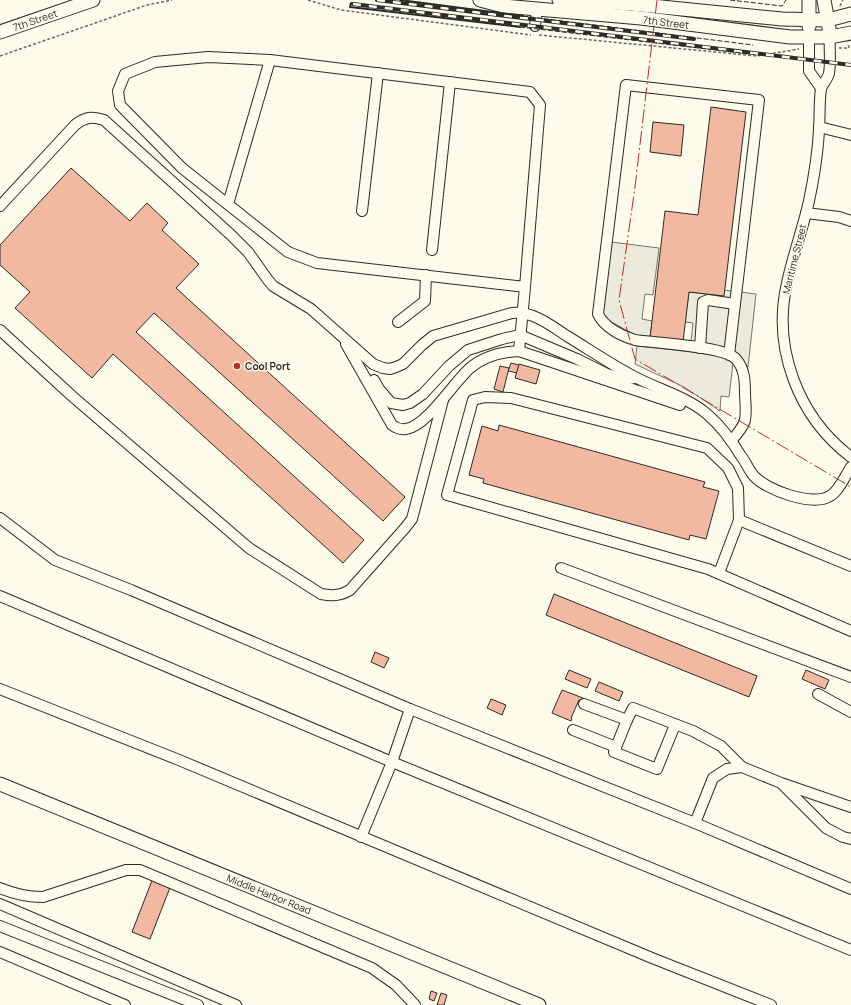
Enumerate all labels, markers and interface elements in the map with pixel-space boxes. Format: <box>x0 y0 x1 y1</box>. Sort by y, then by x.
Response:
street label: 7th Street <box>11 6 59 34</box>
street label: 7th Street <box>642 12 690 32</box>
street label: Maritime Street <box>779 222 809 296</box>
place label: Cool Port <box>245 359 290 373</box>
marker: Cool Port <box>232 361 242 371</box>
street label: Middle Harbor Road <box>225 871 313 917</box>

